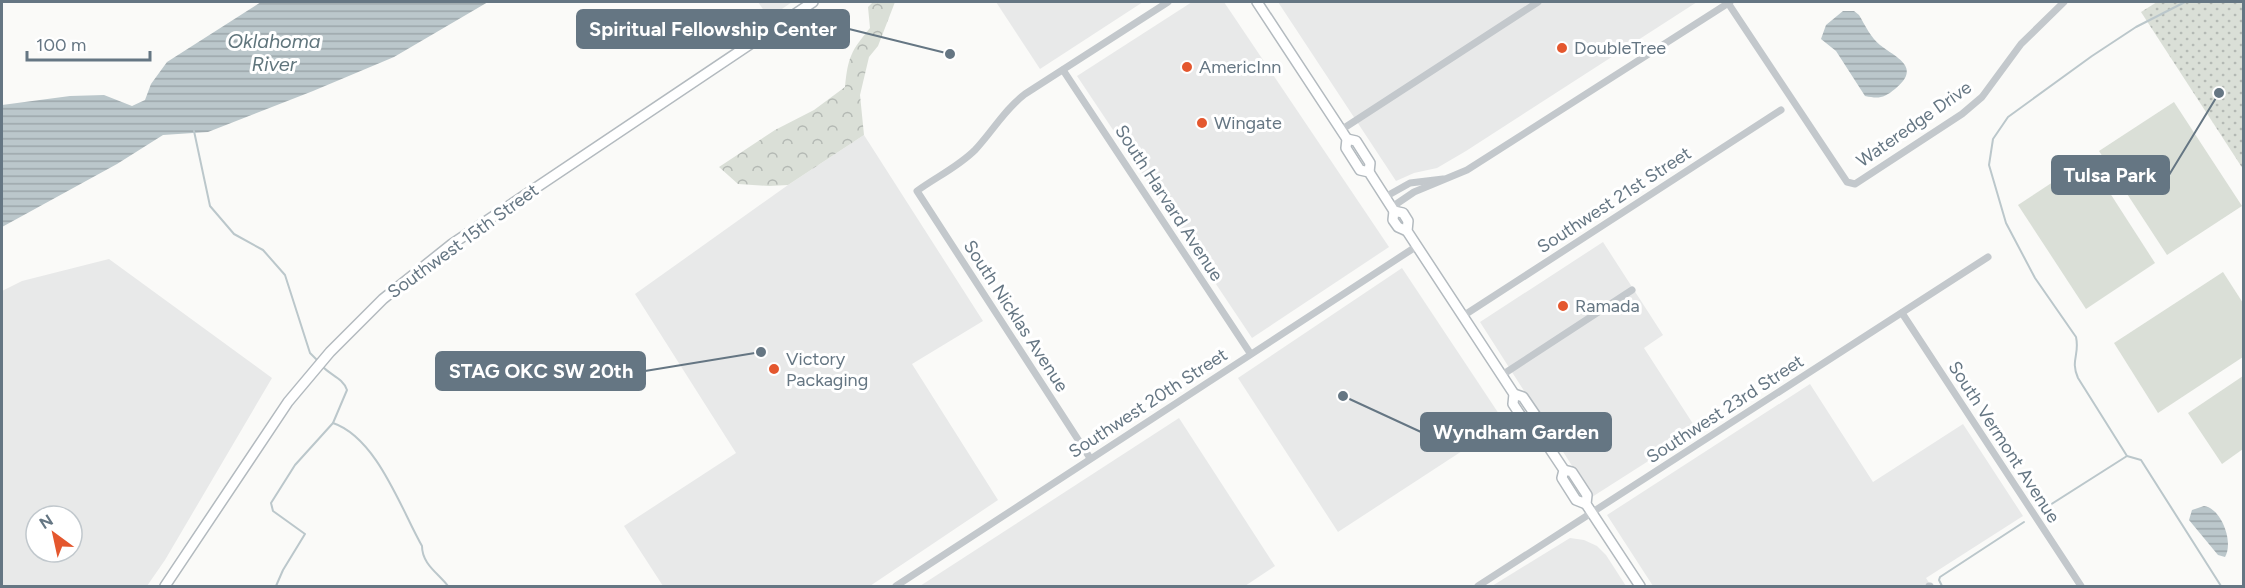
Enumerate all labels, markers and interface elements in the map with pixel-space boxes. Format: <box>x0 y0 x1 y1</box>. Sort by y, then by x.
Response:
callout: Spiritual Fellowship Center <box>577 10 849 48</box>
text: Spiritual Fellowship Center <box>589 17 837 41</box>
scale bar <box>27 24 150 62</box>
water label: Oklahoma River <box>228 29 321 76</box>
text: 100 m <box>36 34 86 56</box>
place label: DoubleTree <box>1574 37 1666 59</box>
marker: DoubleTree <box>1555 41 1569 55</box>
place label: AmericInn <box>1199 56 1281 78</box>
marker: AmericInn <box>1180 60 1194 74</box>
street label: Wateredge Drive <box>1852 76 1976 172</box>
place label: Wingate <box>1214 112 1282 134</box>
marker: Wingate <box>1195 116 1209 130</box>
street label: South Harvard Avenue <box>1110 121 1228 285</box>
street label: Southwest 21st Street <box>1533 142 1695 258</box>
callout: Tulsa Park <box>2052 156 2169 194</box>
text: Tulsa Park <box>2064 163 2157 187</box>
street label: Southwest 15th Street <box>383 179 543 303</box>
street label: South Nicklas Avenue <box>959 236 1073 396</box>
place label: Ramada <box>1575 295 1640 317</box>
marker: Ramada <box>1556 299 1570 313</box>
street label: Southwest 20th Street <box>1064 343 1232 463</box>
place label: Victory Packaging <box>786 348 868 391</box>
street label: Southwest 23rd Street <box>1642 350 1808 468</box>
callout: STAG OKC SW 20th <box>436 352 645 390</box>
street label: South Vermont Avenue <box>1943 357 2065 527</box>
text: STAG OKC SW 20th <box>449 359 633 383</box>
marker: Victory Packaging <box>767 362 781 376</box>
callout: Wyndham Garden <box>1421 413 1611 451</box>
text: Wyndham Garden <box>1433 420 1599 444</box>
north arrow <box>24 504 84 564</box>
text: N <box>36 511 56 533</box>

